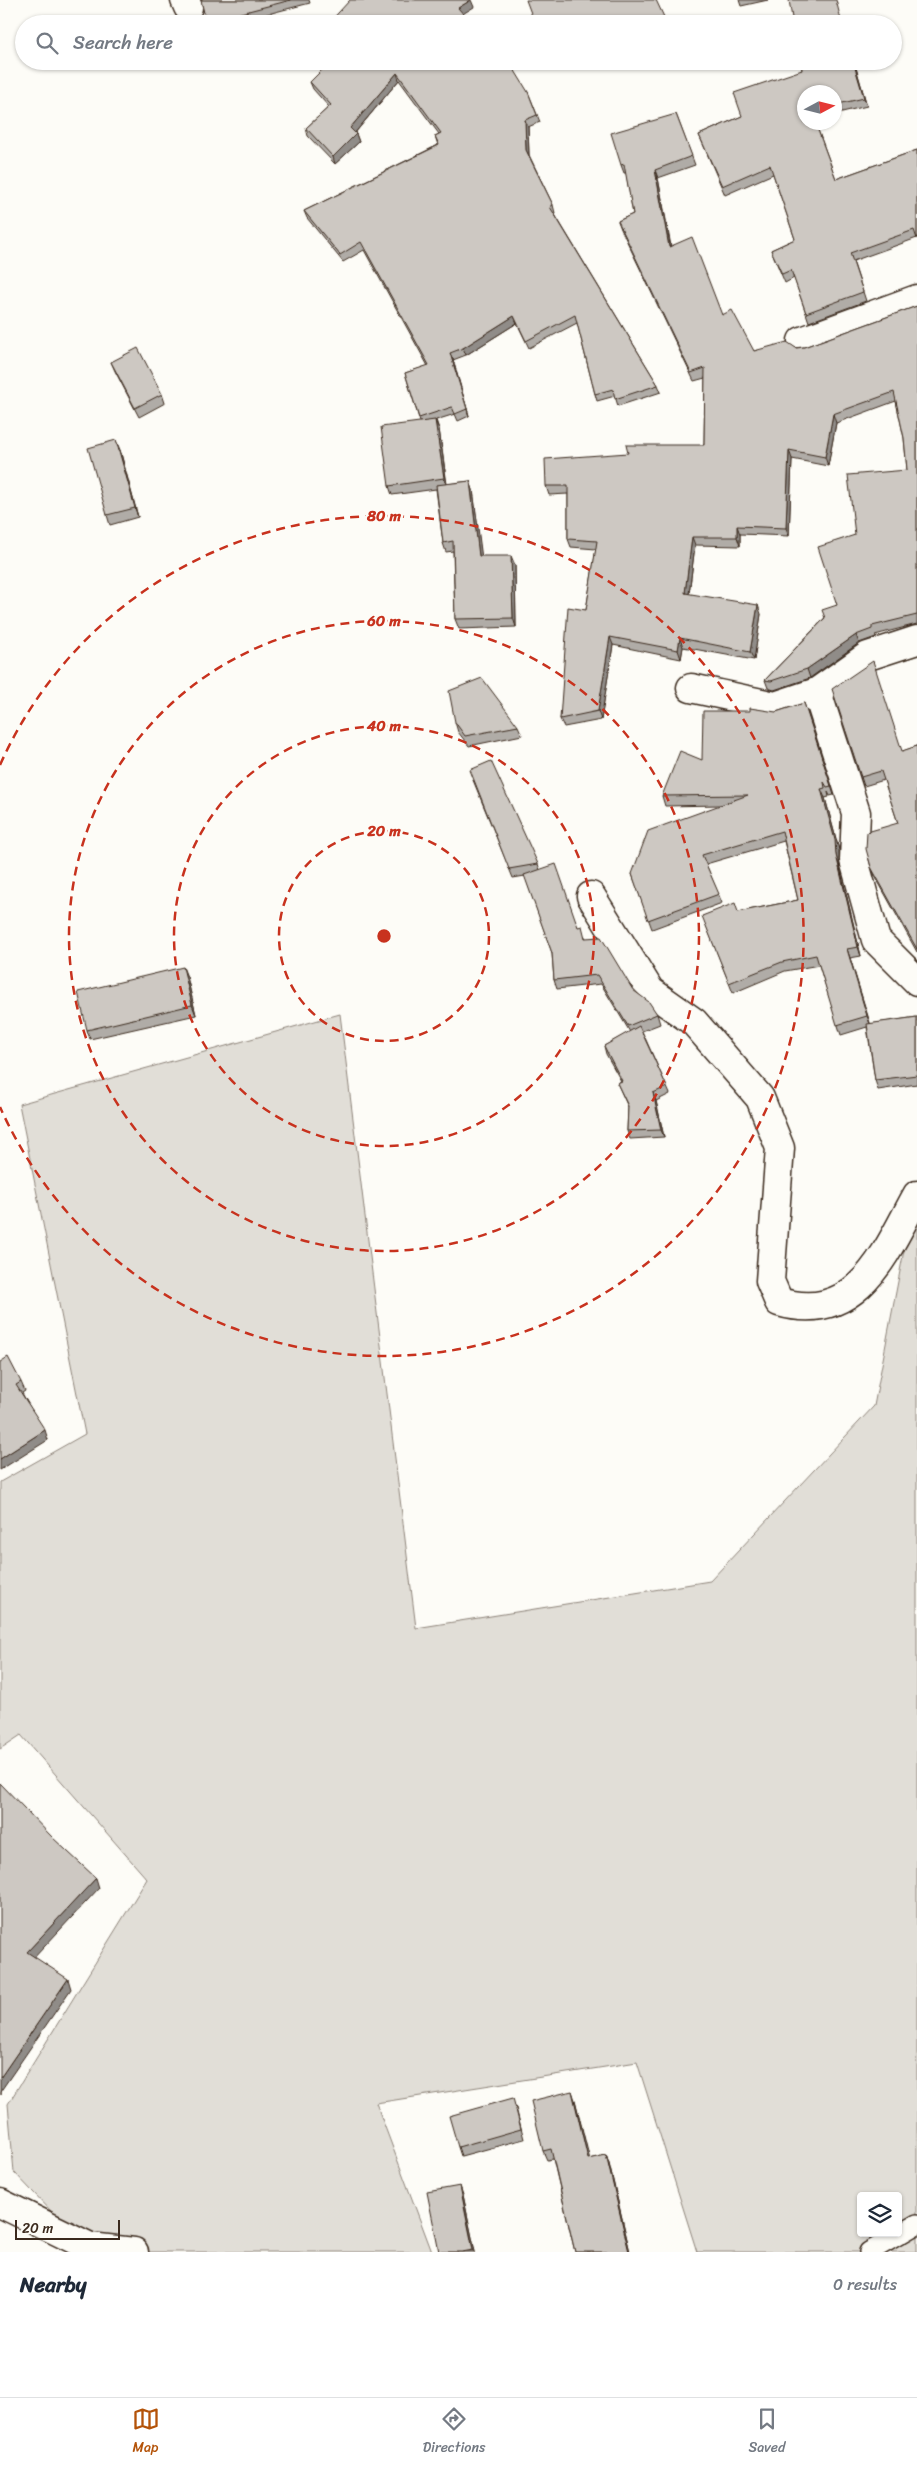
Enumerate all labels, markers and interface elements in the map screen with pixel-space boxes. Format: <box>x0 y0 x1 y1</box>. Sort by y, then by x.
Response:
search box <box>15 15 902 70</box>
text: Search here <box>73 26 173 59</box>
icon: search <box>33 29 61 57</box>
north arrow <box>797 85 842 130</box>
text: 80 m <box>366 503 401 529</box>
text: 60 m <box>366 608 401 634</box>
text: 40 m <box>366 713 402 739</box>
text: 20 m <box>366 818 401 844</box>
centre of rings <box>375 927 393 945</box>
map controls <box>857 2192 902 2237</box>
button: layers <box>857 2192 902 2237</box>
text: 20 m <box>22 2216 53 2241</box>
scale bar <box>15 2217 120 2240</box>
text: Nearby <box>20 2266 86 2304</box>
text: 0 results <box>833 2270 897 2299</box>
tab: Map <box>132 2405 160 2460</box>
tab: Directions <box>423 2405 485 2460</box>
tab: Saved <box>749 2405 785 2460</box>

